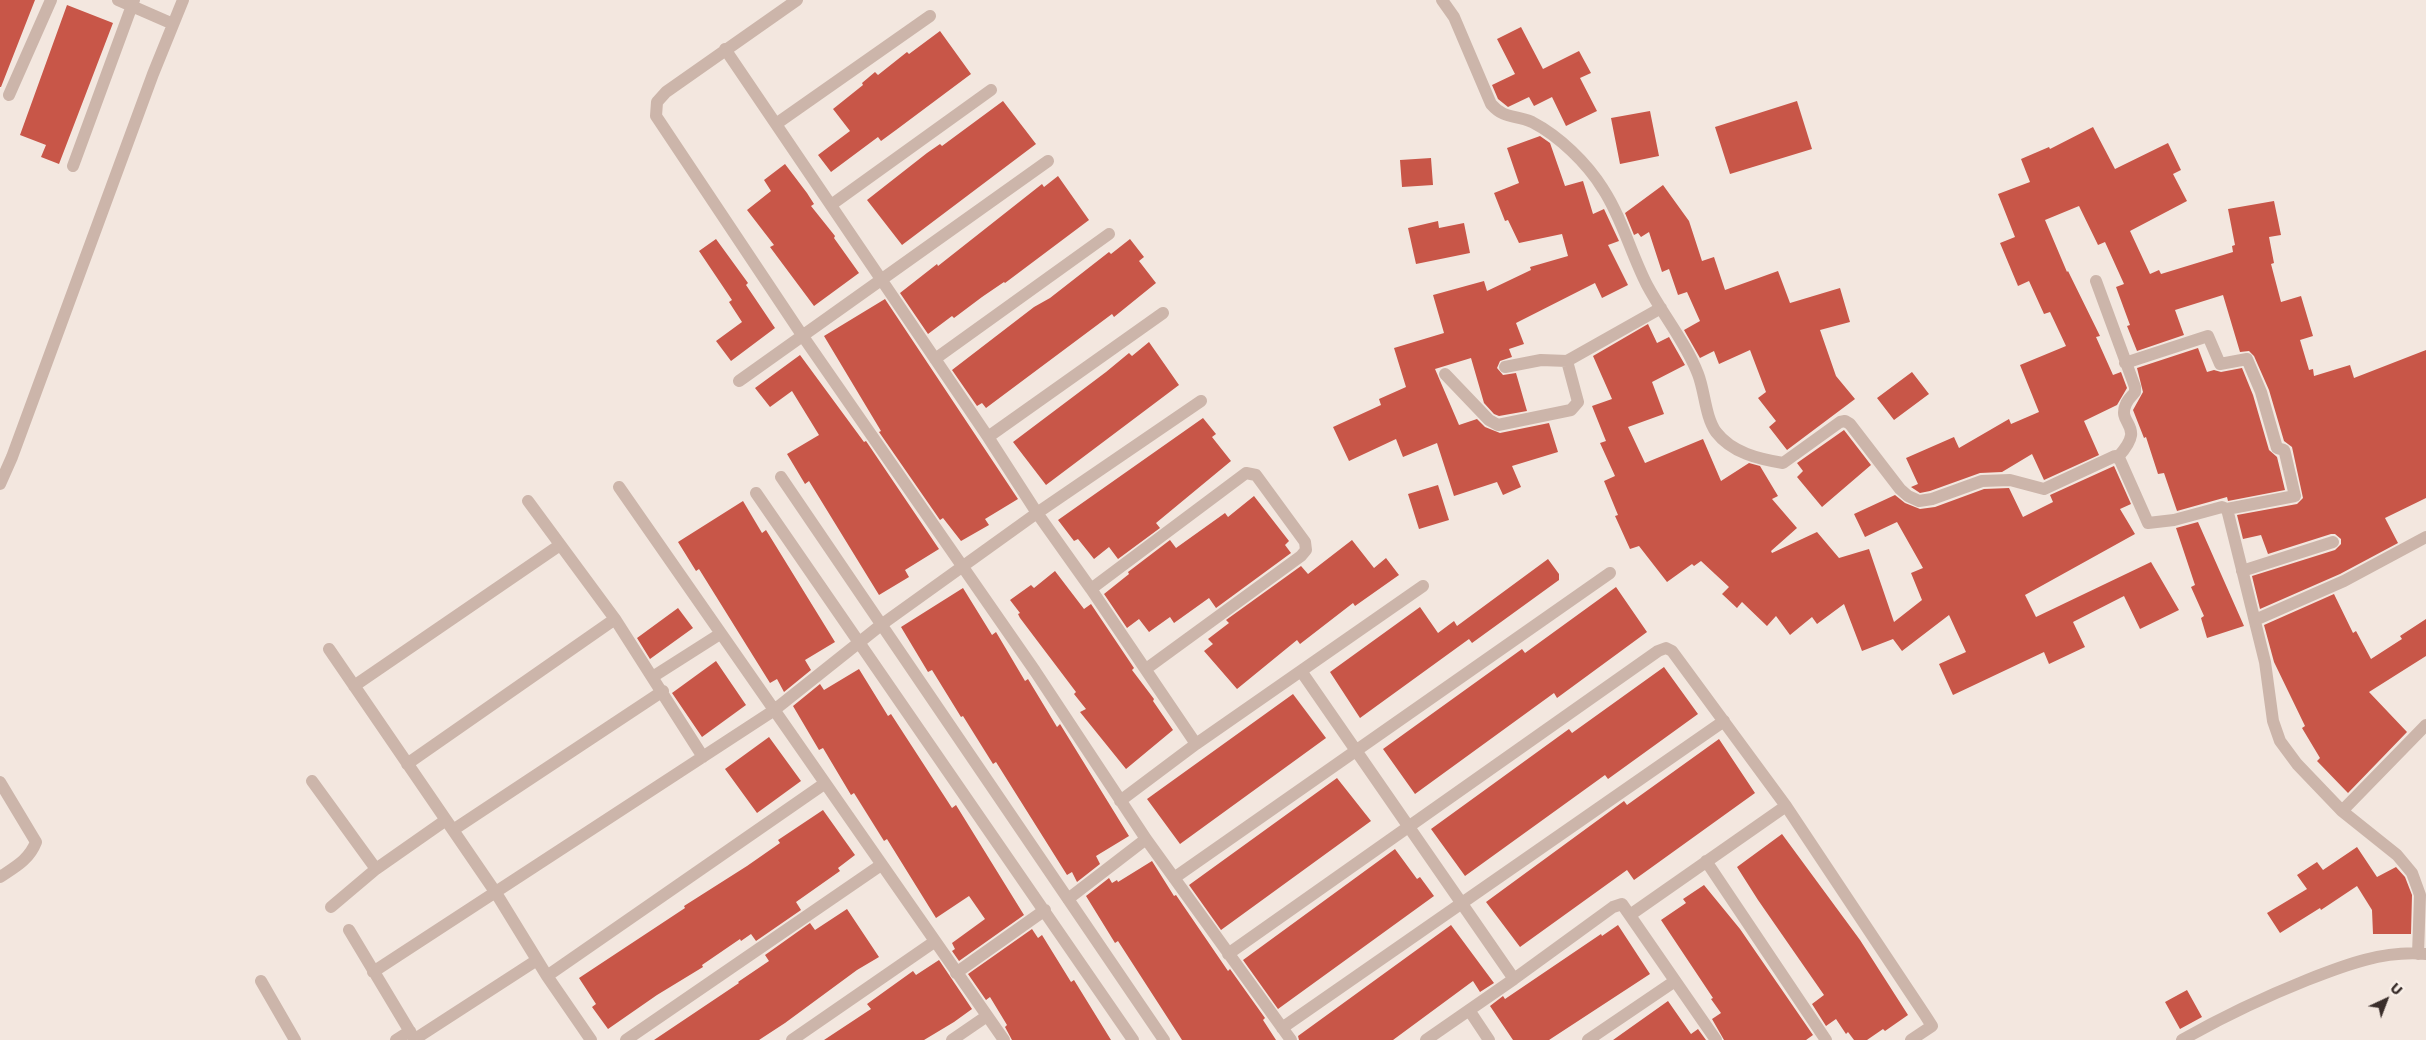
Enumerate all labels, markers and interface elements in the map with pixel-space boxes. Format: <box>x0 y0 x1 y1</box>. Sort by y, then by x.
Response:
north arrow <box>2361 975 2411 1025</box>
text: U <box>2387 979 2406 998</box>

